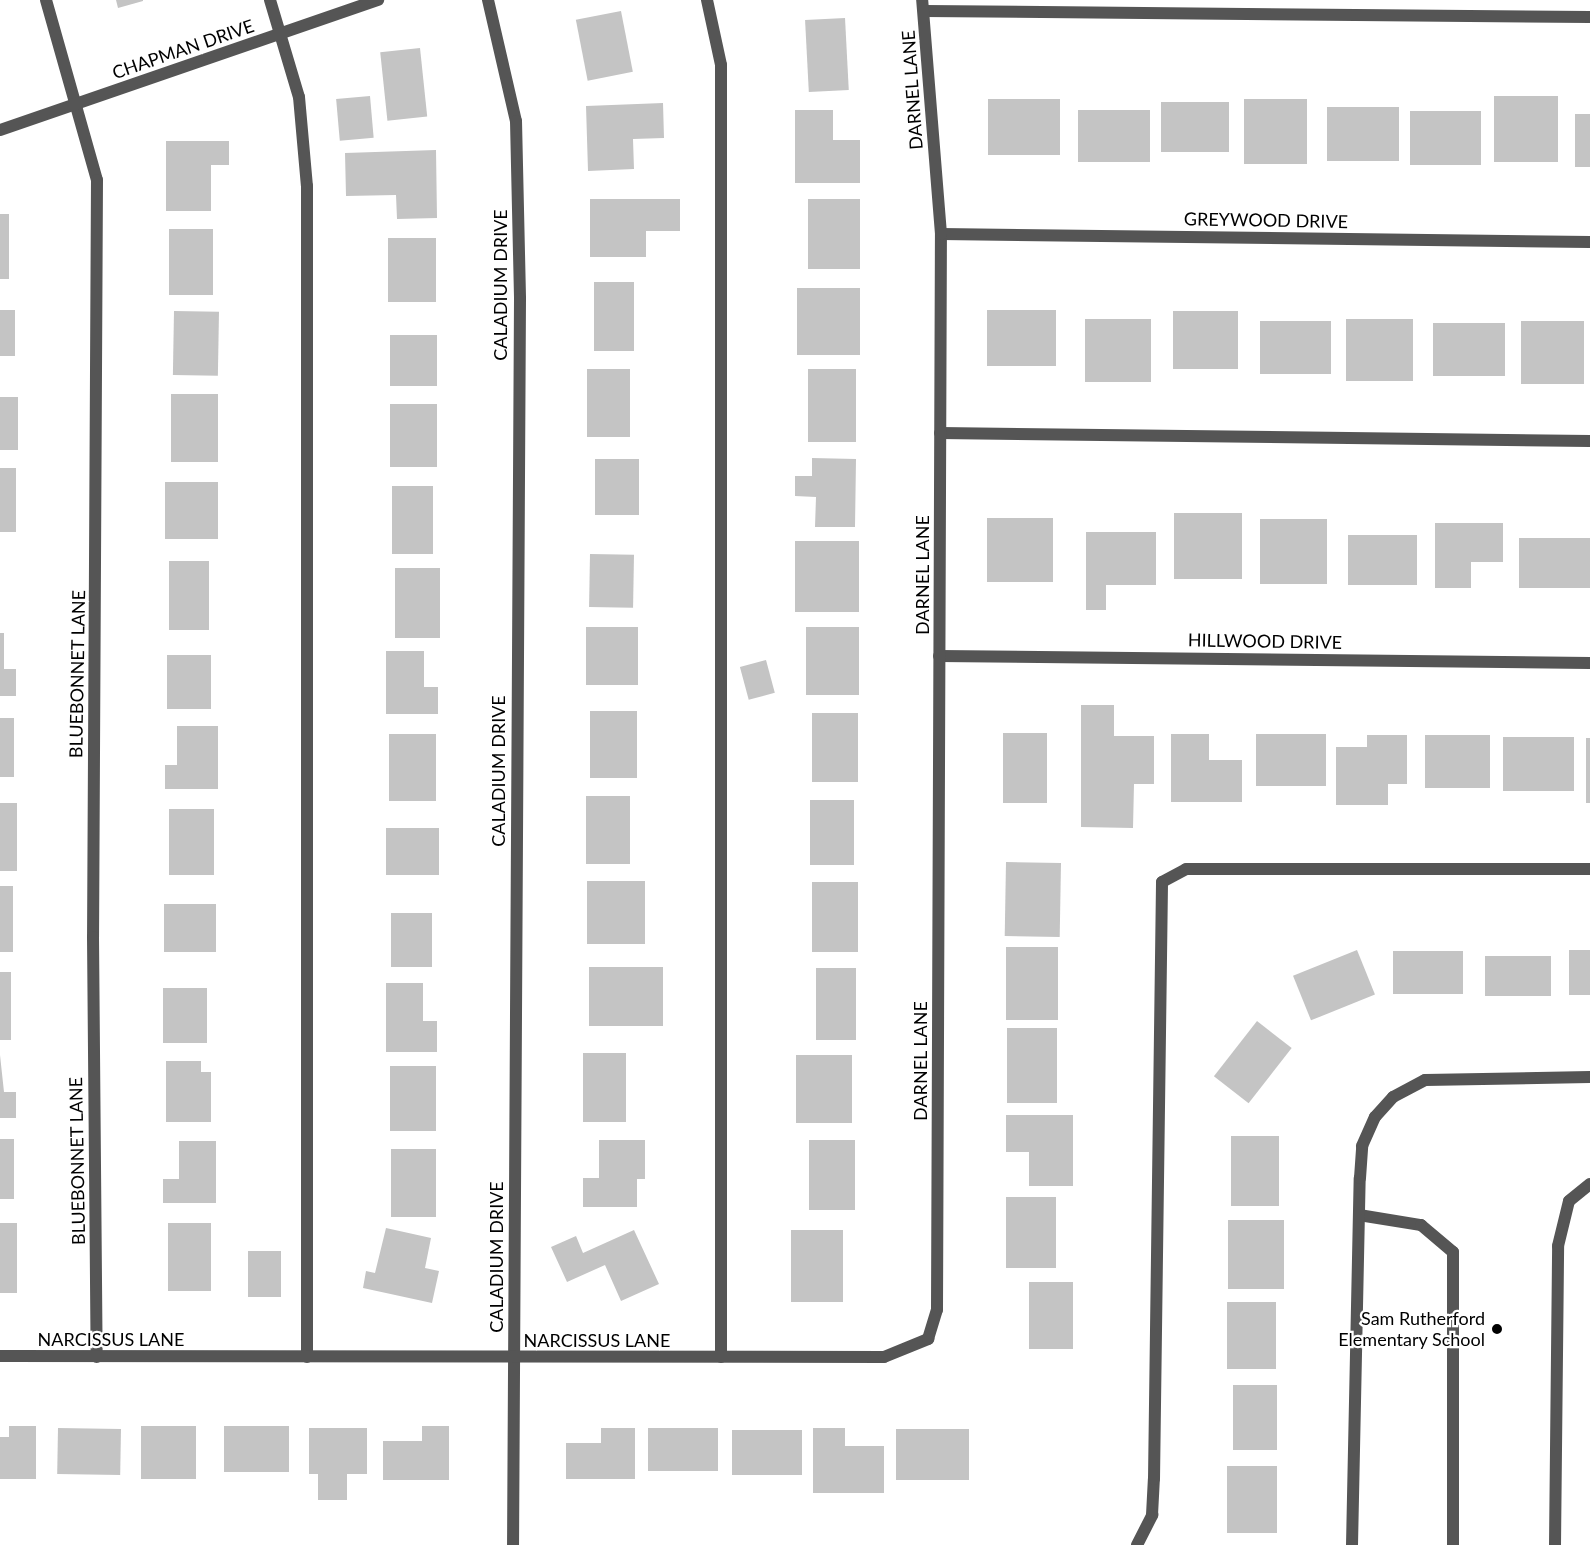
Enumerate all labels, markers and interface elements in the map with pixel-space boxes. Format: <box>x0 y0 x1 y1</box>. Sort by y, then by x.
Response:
street label: CHAPMAN DRIVE <box>109 15 257 83</box>
street label: DARNEL LANE <box>897 29 927 151</box>
street label: GREYWOOD DRIVE <box>1184 208 1348 232</box>
street label: CALADIUM DRIVE <box>489 209 511 361</box>
street label: DARNEL LANE <box>911 515 933 635</box>
street label: BLUEBONNET LANE <box>65 589 89 759</box>
street label: HILLWOOD DRIVE <box>1188 629 1342 653</box>
street label: CALADIUM DRIVE <box>487 695 509 847</box>
street label: DARNEL LANE <box>909 1001 931 1121</box>
street label: BLUEBONNET LANE <box>65 1076 89 1246</box>
street label: CALADIUM DRIVE <box>485 1181 507 1333</box>
place label: Sam Rutherford Elementary School <box>1338 1308 1485 1350</box>
marker: Sam Rutherford Elementary School <box>1490 1322 1504 1336</box>
street label: NARCISSUS LANE <box>38 1328 184 1350</box>
street label: NARCISSUS LANE <box>524 1329 670 1351</box>

